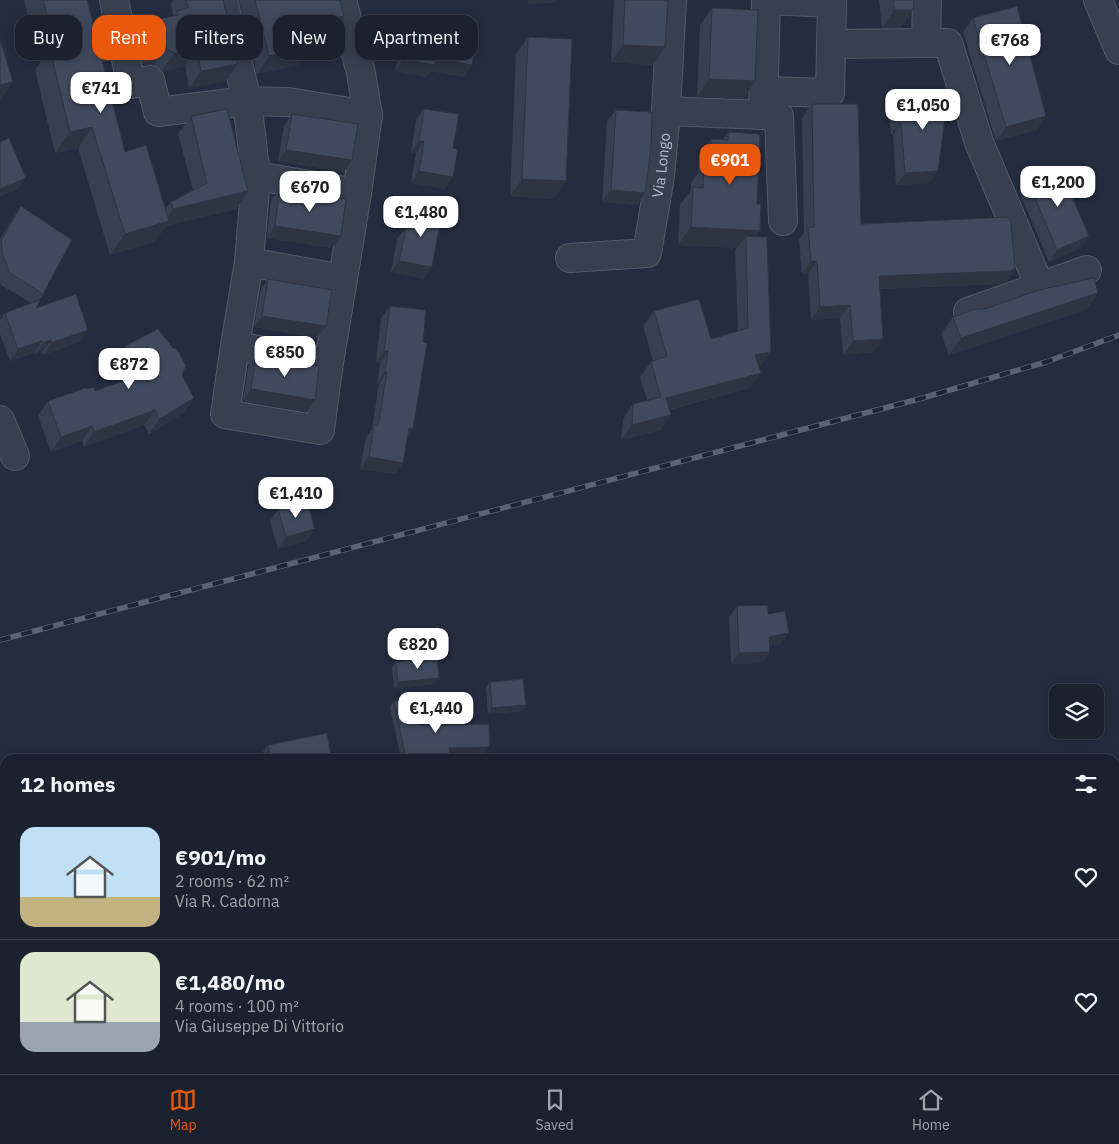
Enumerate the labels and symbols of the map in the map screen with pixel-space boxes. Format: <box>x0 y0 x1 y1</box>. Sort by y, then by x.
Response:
pin: €768 <box>980 23 1040 66</box>
pin: €741 <box>71 72 131 114</box>
pin: €1,050 <box>882 88 964 131</box>
street label: Via Longo <box>647 132 673 199</box>
pin: €901 <box>700 144 760 186</box>
pin: €1,200 <box>1017 166 1099 208</box>
pin: €670 <box>280 170 340 213</box>
pin: €1,480 <box>380 196 462 238</box>
pin: €850 <box>255 336 315 378</box>
pin: €872 <box>99 348 159 390</box>
pin: €1,410 <box>255 476 337 519</box>
pin: €820 <box>388 628 448 670</box>
pin: €1,440 <box>395 692 477 734</box>

